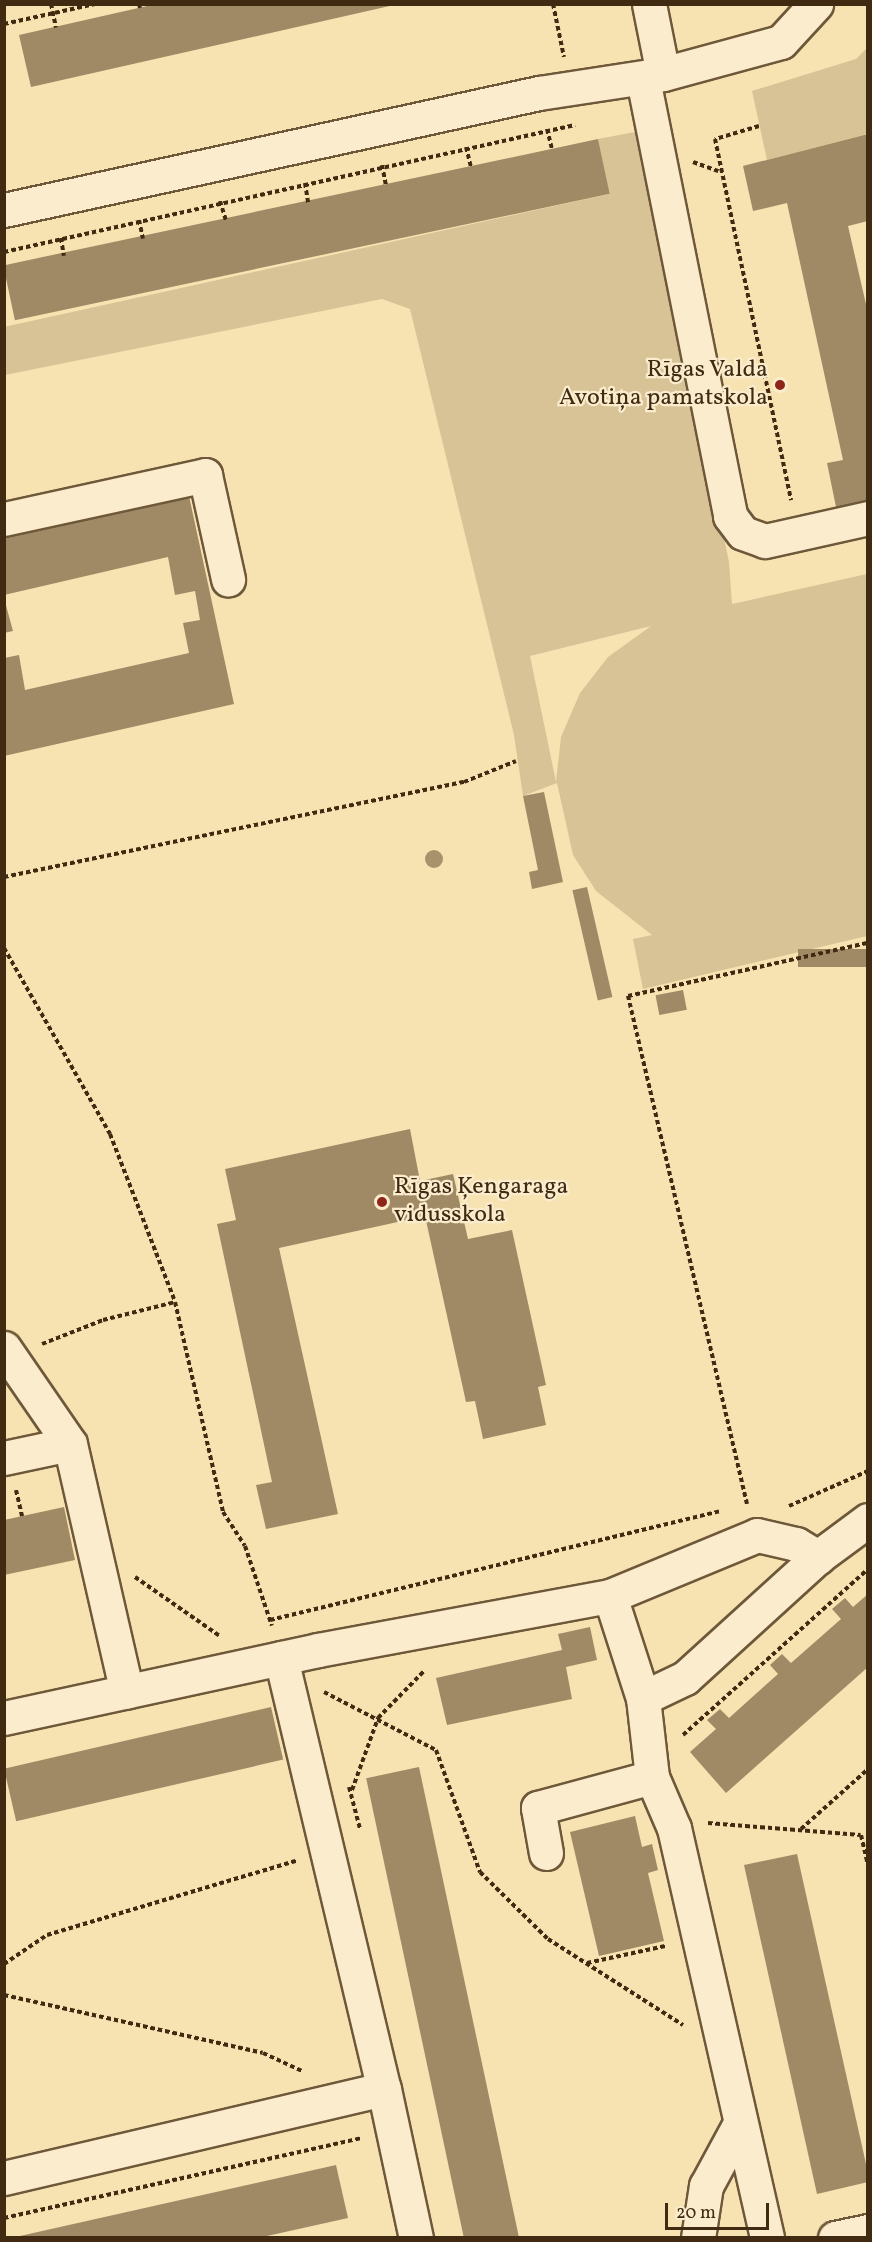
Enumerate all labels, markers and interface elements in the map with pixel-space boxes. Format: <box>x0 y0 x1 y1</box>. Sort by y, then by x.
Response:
place label: Rīgas Valda Avotiņa pamatskola <box>559 357 768 413</box>
marker: Rīgas Valda Avotiņa pamatskola <box>773 378 787 392</box>
place label: Rīgas Ķengaraga vidusskola <box>394 1174 568 1230</box>
marker: Rīgas Ķengaraga vidusskola <box>375 1195 389 1209</box>
scale bar <box>668 2191 772 2229</box>
text: 20 m <box>676 2201 716 2226</box>

